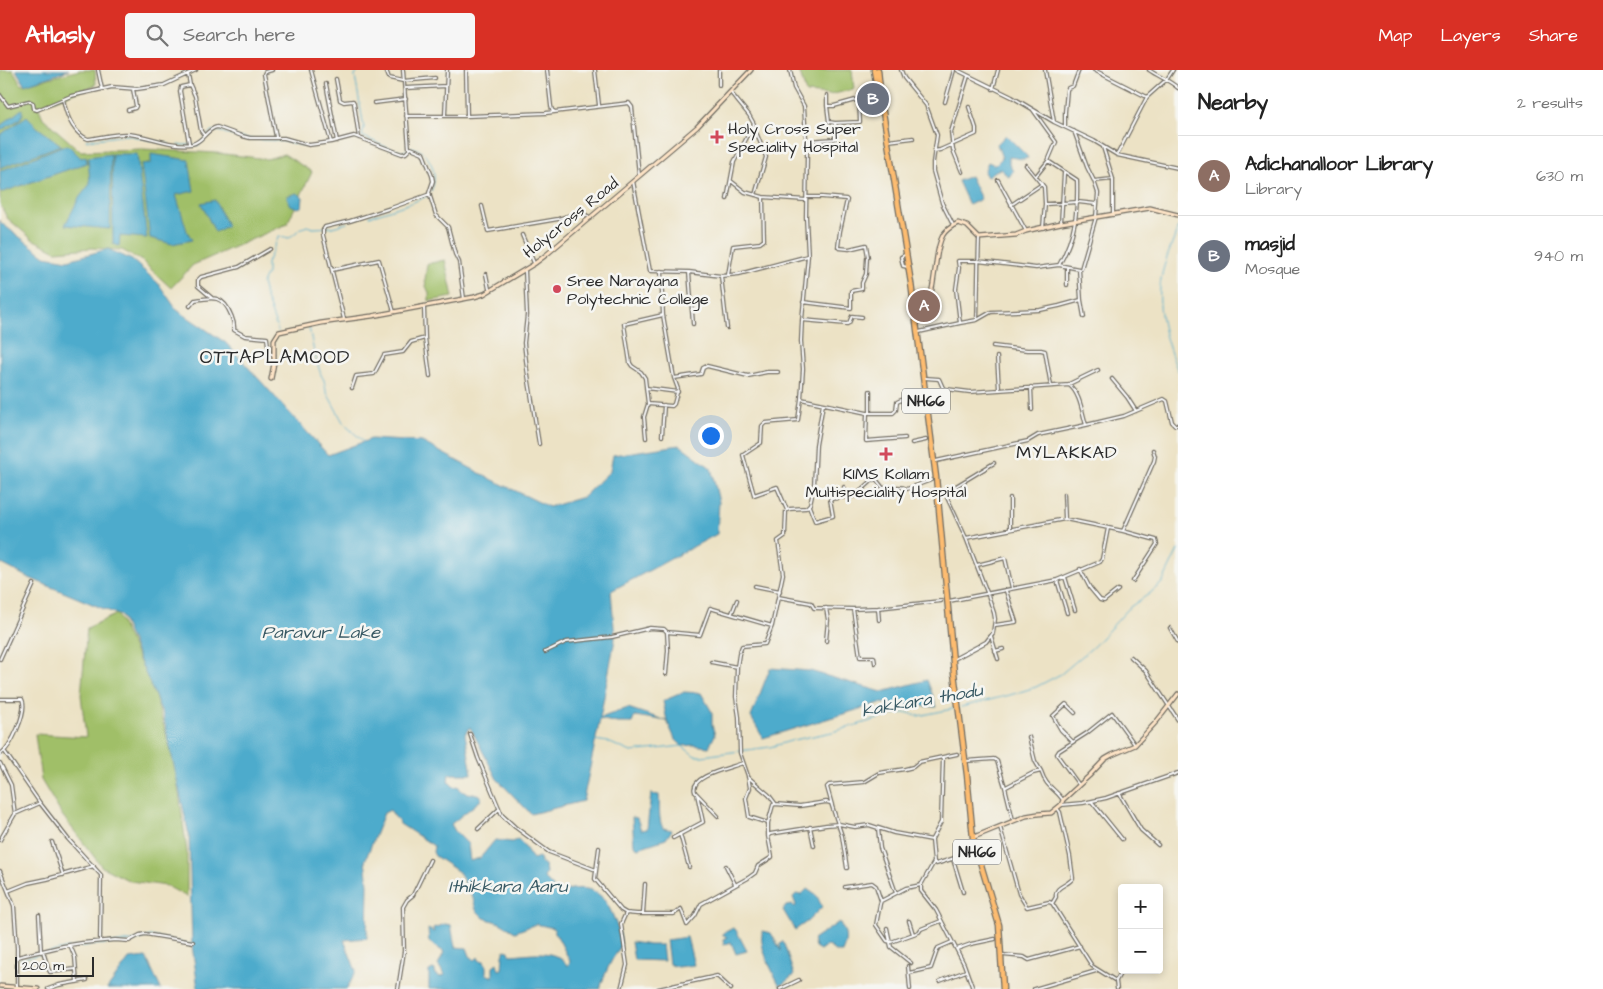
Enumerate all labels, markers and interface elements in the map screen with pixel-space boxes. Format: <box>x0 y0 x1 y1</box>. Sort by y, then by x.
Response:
search box <box>125 13 475 58</box>
text: Atlasly <box>25 18 95 52</box>
icon: search <box>143 21 171 49</box>
text: Search here <box>183 22 295 49</box>
text: Map <box>1378 23 1412 48</box>
text: Layers <box>1440 23 1501 48</box>
text: Share <box>1529 23 1578 48</box>
pin: B <box>857 80 889 118</box>
text: Nearby <box>1198 88 1268 117</box>
text: 2 results <box>1517 92 1583 114</box>
place label: Holy Cross Super Speciality Hospital <box>728 118 861 159</box>
marker: Holy Cross Super Speciality Hospital <box>710 130 724 144</box>
text: Adichanalloor Library <box>1245 151 1433 178</box>
text: A <box>1209 165 1219 187</box>
text: 630 m <box>1536 165 1583 187</box>
street label: Holycross Road <box>518 172 624 264</box>
text: Library <box>1245 178 1302 200</box>
text: masjid <box>1245 231 1295 258</box>
text: B <box>1208 245 1220 267</box>
text: 940 m <box>1534 245 1583 267</box>
text: Mosque <box>1245 258 1300 280</box>
place label: Sree Narayana Polytechnic College <box>567 270 709 311</box>
marker: Sree Narayana Polytechnic College <box>551 283 563 295</box>
pin: A <box>908 287 940 325</box>
district label: OTTAPLAMOOD <box>200 344 350 371</box>
road number: NH66 <box>902 388 950 414</box>
your location <box>698 423 724 449</box>
district label: MYLAKKAD <box>1016 440 1118 465</box>
marker: KIMS Kollam Multispeciality Hospital <box>879 447 893 461</box>
place label: KIMS Kollam Multispeciality Hospital <box>806 463 966 504</box>
water label: Paravur Lake <box>262 620 381 645</box>
water label: kakkara thodu <box>860 677 985 723</box>
road number: NH66 <box>953 840 1001 864</box>
water label: Ithikkara Aaru <box>449 874 568 899</box>
map controls <box>1118 884 1163 974</box>
button: + <box>1118 884 1163 929</box>
button: − <box>1118 929 1163 974</box>
scale bar <box>15 954 94 977</box>
text: 200 m <box>22 956 64 976</box>

